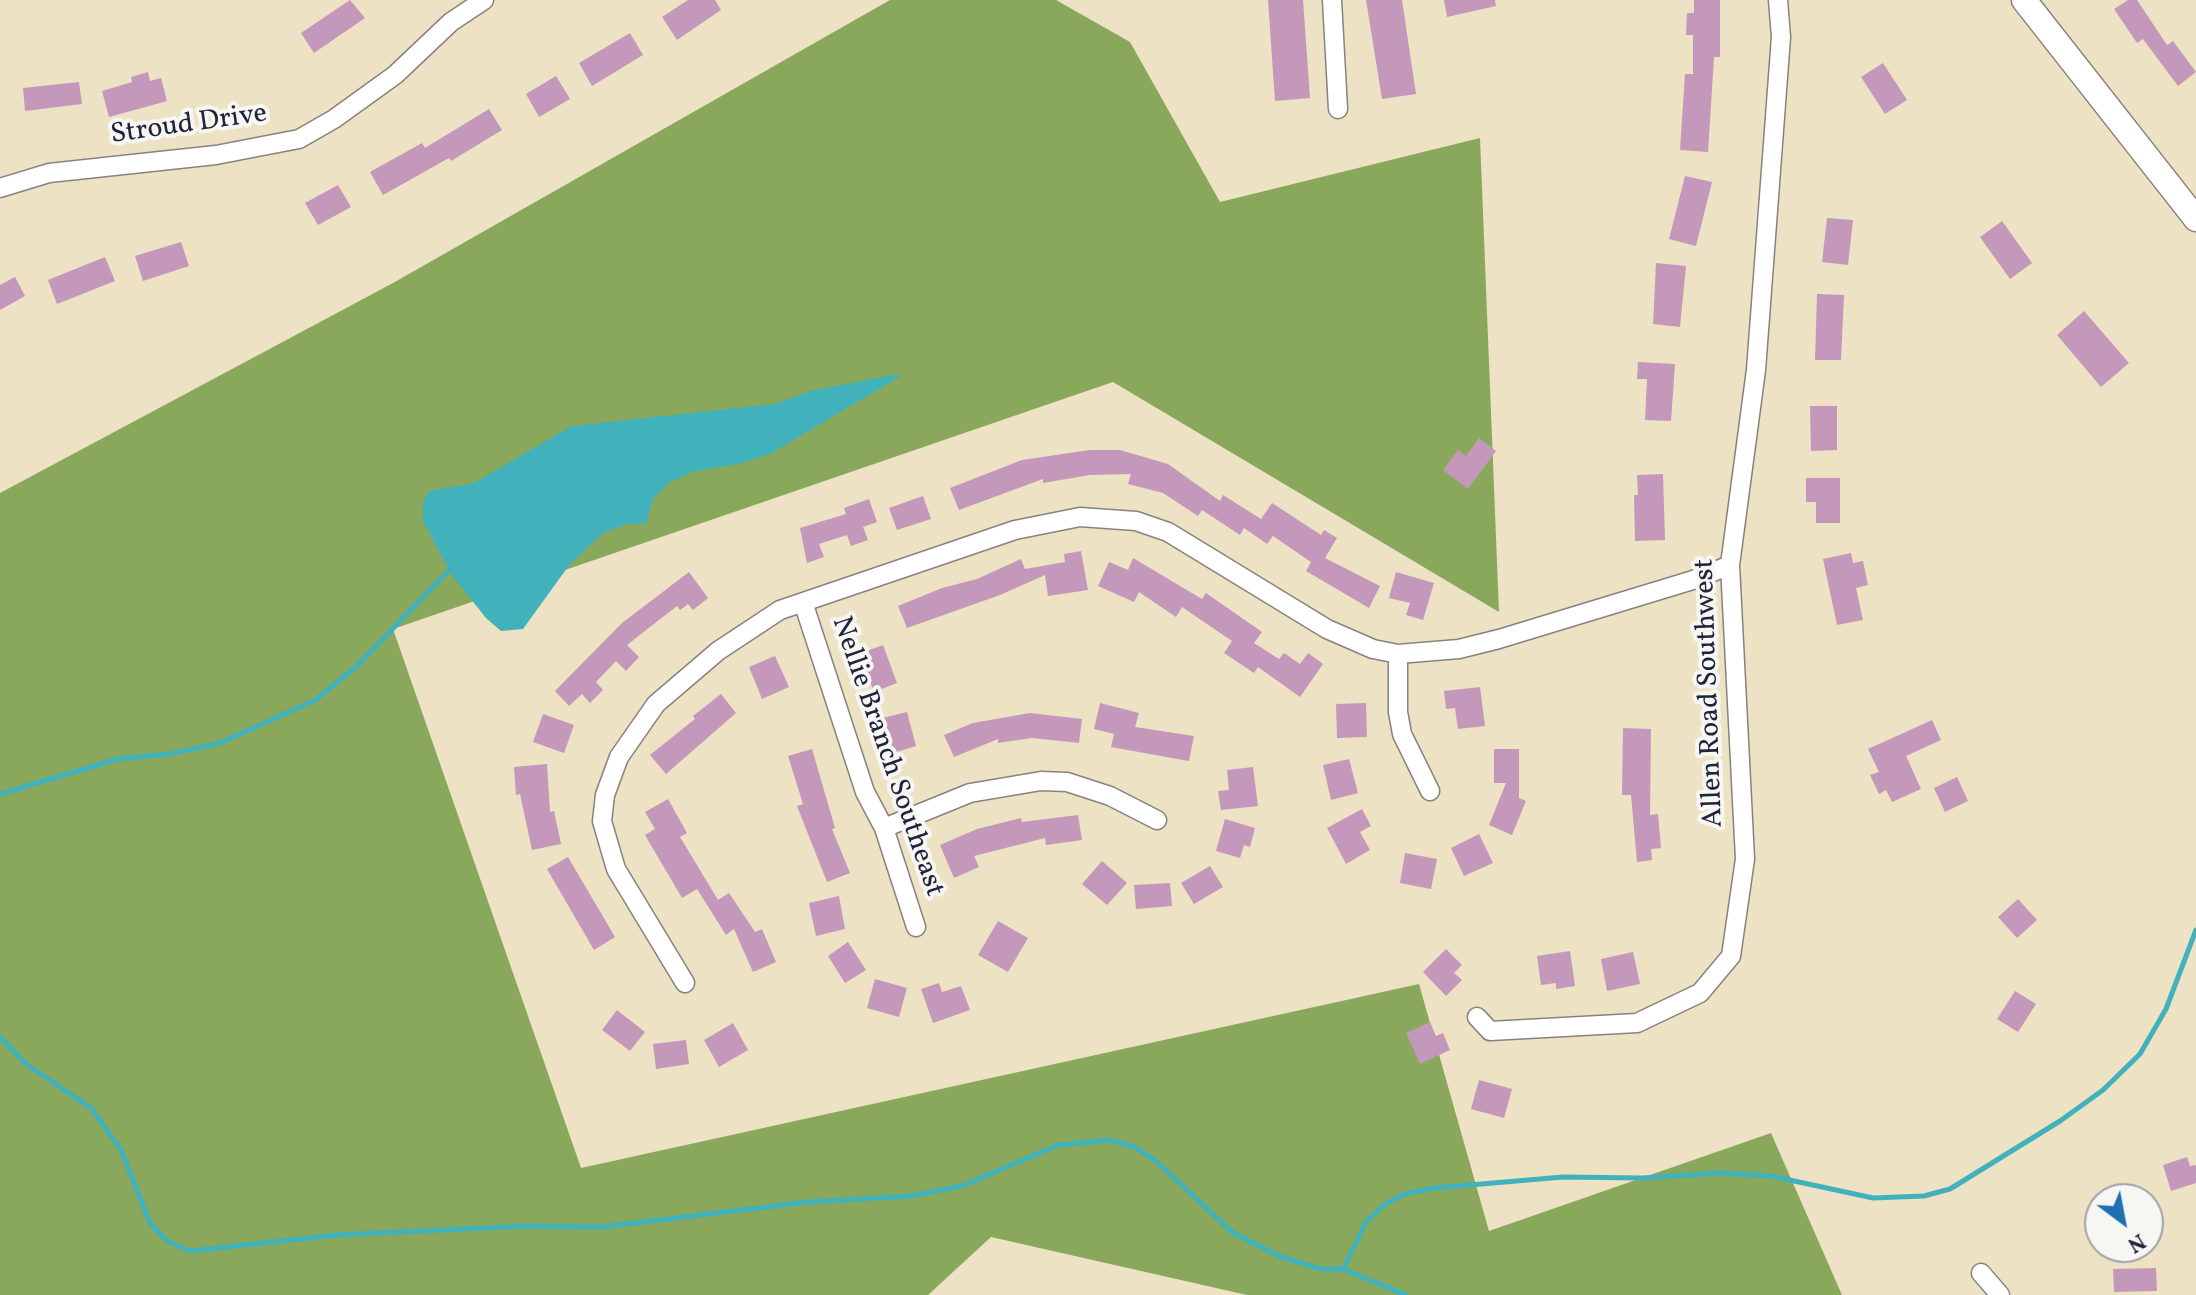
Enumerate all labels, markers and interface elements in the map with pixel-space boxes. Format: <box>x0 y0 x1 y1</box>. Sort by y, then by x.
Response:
street label: Stroud Drive <box>109 98 269 154</box>
street label: Allen Road Southwest <box>1690 558 1732 828</box>
street label: Nellie Branch Southeast <box>822 613 950 901</box>
north arrow <box>2084 1183 2164 1263</box>
text: N <box>2121 1225 2151 1259</box>

